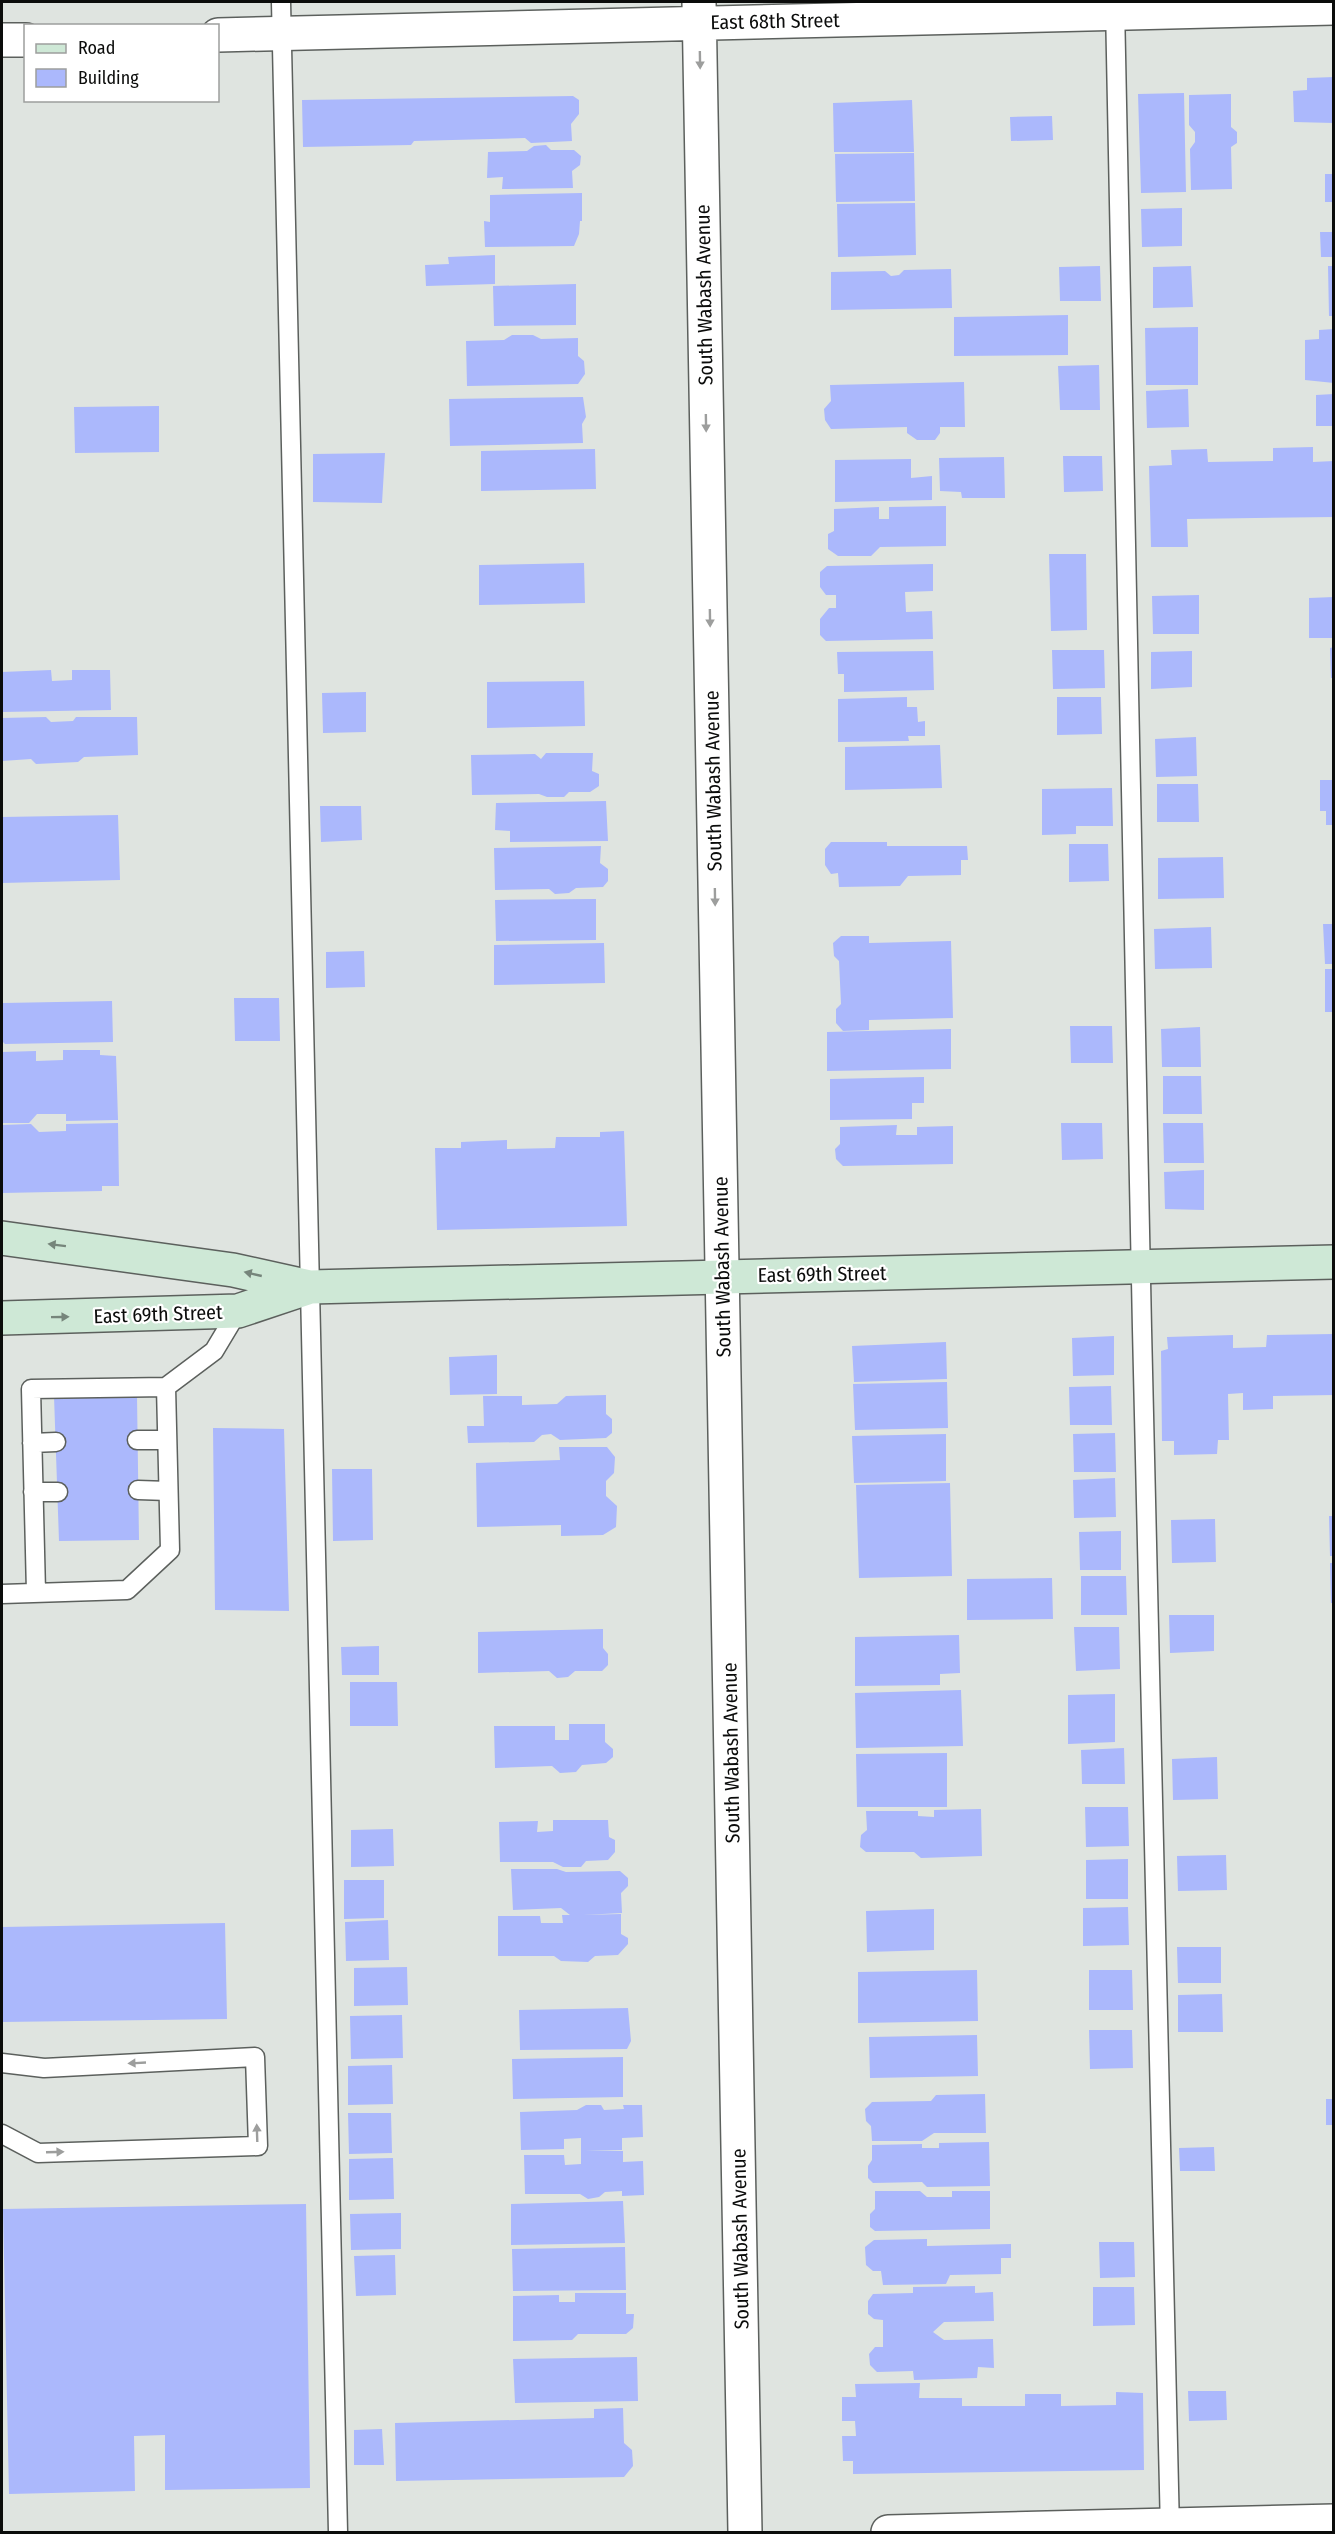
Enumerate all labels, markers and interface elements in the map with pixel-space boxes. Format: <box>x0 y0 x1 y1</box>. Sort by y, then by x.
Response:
street label: East 68th Street <box>710 8 840 34</box>
legend <box>24 24 219 102</box>
text: Road <box>78 37 115 59</box>
one-way arrow <box>695 50 704 69</box>
text: Building <box>78 67 139 89</box>
street label: South Wabash Avenue <box>690 204 718 386</box>
one-way arrow <box>702 413 711 432</box>
one-way arrow <box>705 608 715 627</box>
street label: South Wabash Avenue <box>699 690 727 872</box>
one-way arrow <box>710 887 720 906</box>
street label: South Wabash Avenue <box>708 1176 736 1358</box>
one-way arrow <box>47 1241 66 1250</box>
street label: East 69th Street <box>757 1261 887 1287</box>
one-way arrow <box>244 1269 262 1279</box>
street label: East 69th Street <box>93 1300 223 1328</box>
one-way arrow <box>50 1312 69 1322</box>
street label: South Wabash Avenue <box>717 1662 745 1844</box>
one-way arrow <box>127 2058 146 2067</box>
one-way arrow <box>253 2123 262 2142</box>
one-way arrow <box>46 2147 65 2157</box>
street label: South Wabash Avenue <box>726 2148 754 2330</box>

